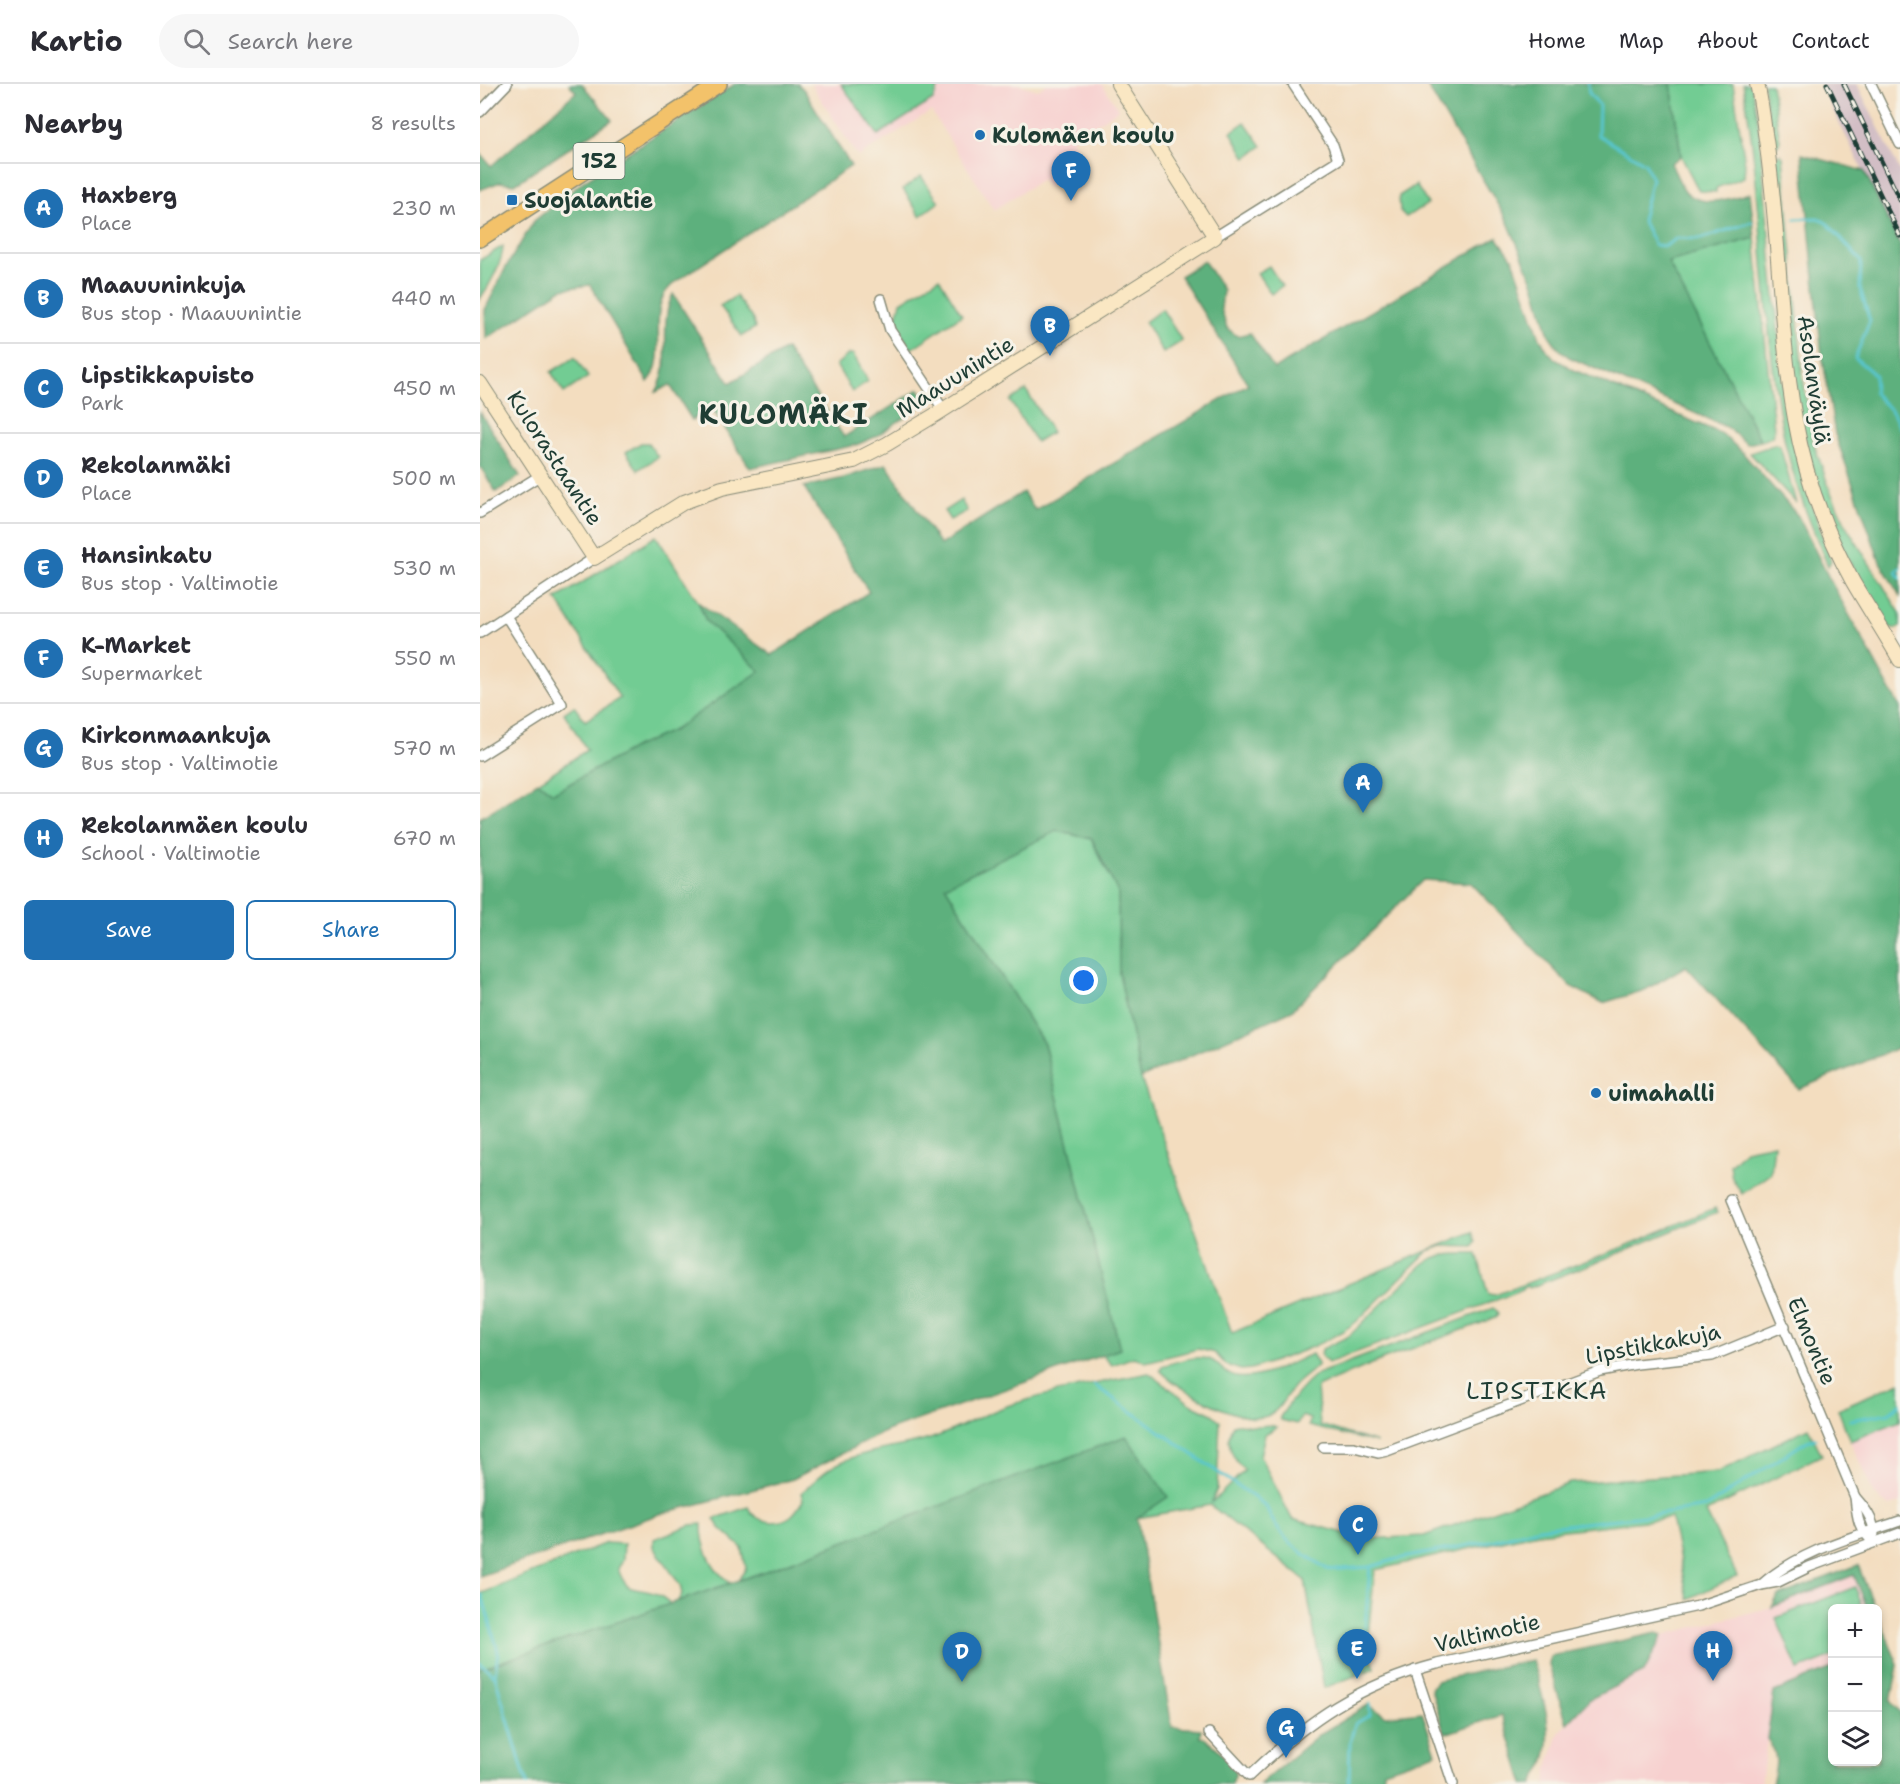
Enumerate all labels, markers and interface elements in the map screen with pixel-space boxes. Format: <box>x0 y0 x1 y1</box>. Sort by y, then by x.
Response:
search box <box>159 14 579 68</box>
text: Kartio <box>30 22 123 60</box>
icon: search <box>180 25 213 58</box>
text: Search here <box>228 27 353 56</box>
text: Home <box>1528 27 1586 55</box>
text: Map <box>1619 27 1664 55</box>
text: About <box>1697 27 1758 55</box>
text: Contact <box>1791 27 1870 55</box>
text: Nearby <box>24 106 123 141</box>
text: 8 results <box>370 110 456 136</box>
place label: Kulomäen koulu <box>992 121 1175 150</box>
marker: Kulomäen koulu <box>973 128 987 142</box>
road number: 152 <box>574 143 624 179</box>
pin: F <box>1052 152 1090 201</box>
text: Haxberg <box>81 181 177 210</box>
place label: Suojalantie <box>524 186 653 215</box>
marker: Suojalantie <box>505 193 519 207</box>
text: A <box>36 195 51 221</box>
text: 230 m <box>391 195 456 221</box>
text: Place <box>81 210 132 236</box>
text: Maauuninkuja <box>81 271 246 300</box>
text: B <box>37 285 50 311</box>
text: 440 m <box>391 285 456 311</box>
text: Bus stop · Maauunintie <box>81 300 302 326</box>
pin: B <box>1030 306 1070 356</box>
street label: Asolanväylä <box>1791 313 1837 447</box>
street label: Maauunintie <box>891 329 1019 425</box>
text: Lipstikkapuisto <box>81 361 254 390</box>
text: C <box>37 375 50 401</box>
text: 450 m <box>392 375 456 401</box>
street label: Kulorastaantie <box>500 385 610 531</box>
text: Park <box>81 390 124 416</box>
district label: KULOMÄKI <box>699 395 869 433</box>
text: Rekolanmäki <box>81 451 231 480</box>
text: D <box>36 465 51 491</box>
text: 500 m <box>392 465 456 491</box>
text: Place <box>81 480 132 506</box>
text: Hansinkatu <box>81 541 212 570</box>
text: E <box>37 555 50 581</box>
text: 530 m <box>393 555 456 581</box>
text: Bus stop · Valtimotie <box>81 570 279 596</box>
text: K-Market <box>81 631 191 660</box>
text: F <box>38 645 49 671</box>
text: 550 m <box>394 645 456 671</box>
text: Supermarket <box>81 660 203 686</box>
text: Kirkonmaankuja <box>81 721 271 750</box>
text: G <box>35 735 52 761</box>
text: 570 m <box>393 735 456 761</box>
text: Bus stop · Valtimotie <box>81 750 279 776</box>
pin: A <box>1344 764 1382 813</box>
text: Rekolanmäen koulu <box>81 811 308 840</box>
text: H <box>36 825 51 851</box>
text: 670 m <box>393 825 456 851</box>
text: School · Valtimotie <box>81 840 261 866</box>
button: Save <box>24 900 234 960</box>
button: Share <box>246 900 456 960</box>
your location <box>1069 966 1098 995</box>
place label: uimahalli <box>1608 1079 1715 1108</box>
marker: uimahalli <box>1589 1086 1603 1100</box>
street label: Elmontie <box>1780 1293 1844 1389</box>
street label: Lipstikkakuja <box>1583 1317 1723 1371</box>
district label: LIPSTIKKA <box>1466 1375 1608 1407</box>
pin: C <box>1338 1506 1378 1555</box>
map controls <box>1828 1604 1882 1766</box>
button: + <box>1828 1604 1882 1658</box>
street label: Valtimotie <box>1431 1607 1543 1659</box>
pin: E <box>1338 1630 1376 1679</box>
pin: D <box>942 1632 982 1682</box>
pin: H <box>1694 1632 1732 1681</box>
button: − <box>1828 1658 1882 1712</box>
pin: G <box>1266 1708 1306 1758</box>
button: layers <box>1828 1712 1882 1766</box>

